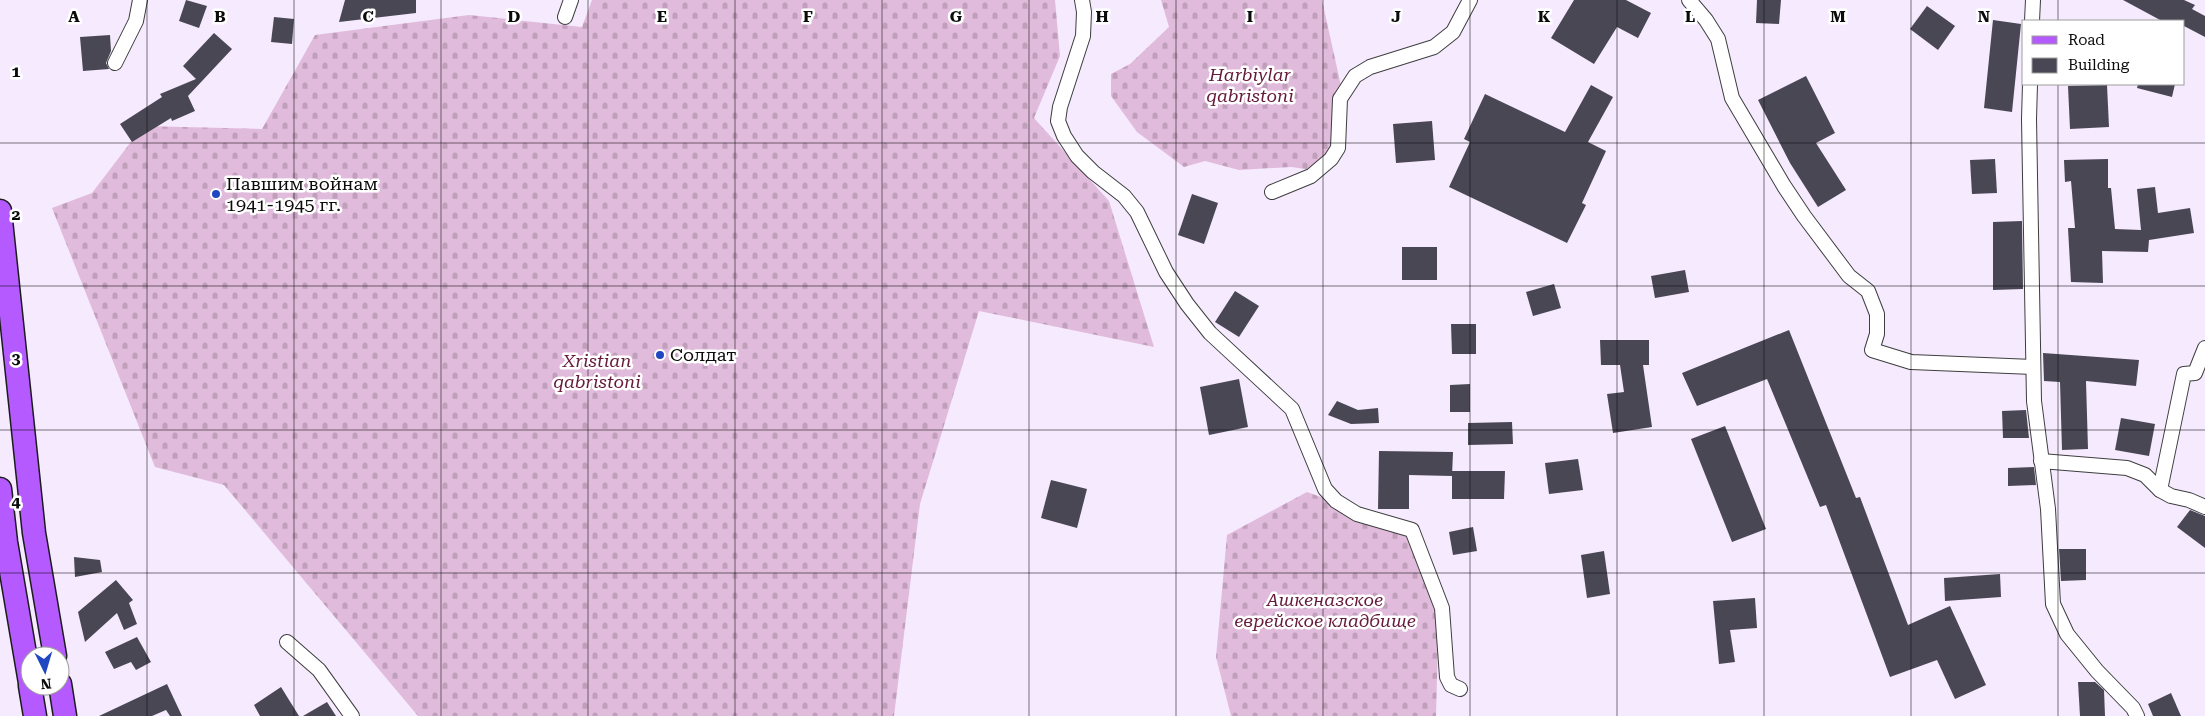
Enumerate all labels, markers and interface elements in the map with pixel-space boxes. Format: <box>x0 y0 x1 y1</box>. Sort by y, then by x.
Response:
text: A <box>68 7 80 26</box>
text: B <box>214 7 226 26</box>
text: C <box>362 7 374 26</box>
text: D <box>508 7 521 26</box>
text: E <box>657 7 667 26</box>
text: F <box>803 7 813 26</box>
text: G <box>950 7 963 26</box>
text: H <box>1095 7 1109 26</box>
text: I <box>1247 7 1253 26</box>
text: J <box>1391 7 1401 26</box>
text: K <box>1538 7 1551 26</box>
text: L <box>1685 7 1695 26</box>
text: M <box>1830 7 1846 26</box>
text: N <box>1978 7 1990 26</box>
legend <box>2022 20 2185 85</box>
text: Road <box>2068 31 2105 49</box>
text: Building <box>2068 56 2130 74</box>
text: 1 <box>12 62 21 81</box>
park label: Harbiylar qabristoni <box>1206 64 1294 106</box>
place label: Павшим войнам 1941-1945 гг. <box>226 173 378 215</box>
marker: Павшим войнам 1941-1945 гг. <box>210 188 222 200</box>
text: 2 <box>12 205 21 224</box>
place label: Солдат <box>670 344 737 365</box>
text: 3 <box>12 349 21 368</box>
marker: Солдат <box>654 349 666 361</box>
park label: Xristian qabristoni <box>553 350 641 392</box>
text: 4 <box>12 492 21 511</box>
park label: Ашкеназское еврейское кладбище <box>1234 589 1416 631</box>
north arrow <box>20 646 70 696</box>
text: N <box>40 676 52 692</box>

